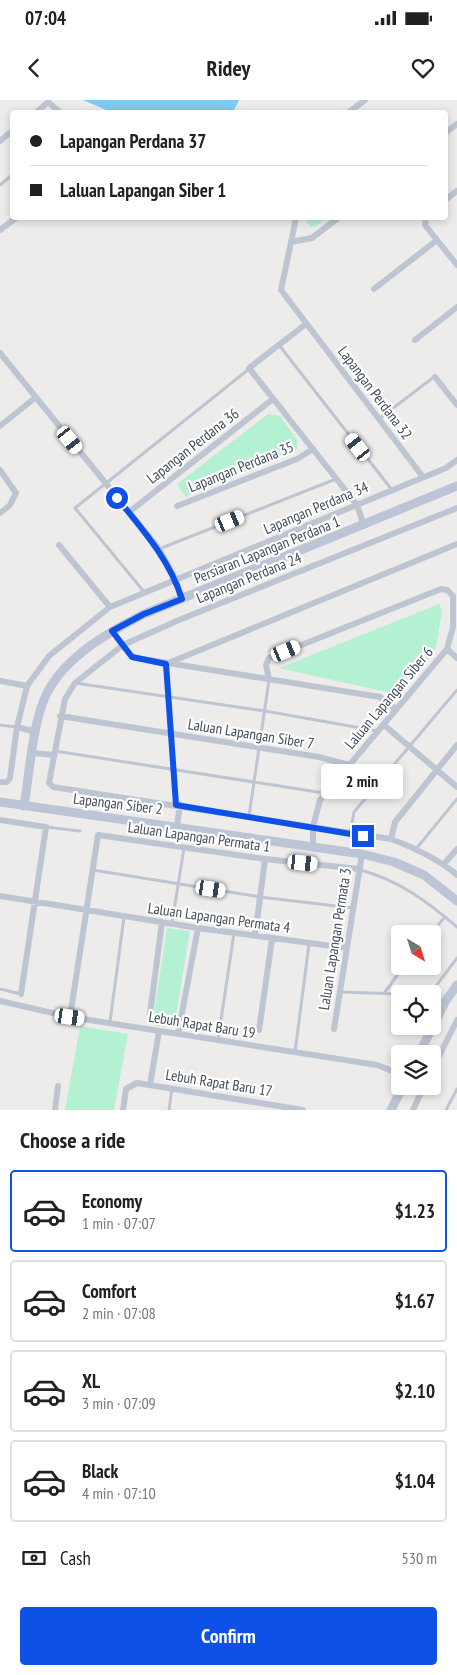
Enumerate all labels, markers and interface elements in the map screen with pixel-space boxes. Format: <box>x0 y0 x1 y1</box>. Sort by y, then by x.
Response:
text: 07:04 <box>25 6 66 30</box>
icon: back <box>20 54 48 82</box>
text: Ridey <box>207 54 250 82</box>
icon: heart <box>409 54 437 82</box>
text: Lapangan Perdana 37 <box>60 129 206 153</box>
text: Laluan Lapangan Siber 1 <box>60 178 226 202</box>
street label: Lapangan Perdana 32 <box>334 342 417 443</box>
street label: Lapangan Perdana 36 <box>143 404 243 488</box>
car <box>54 424 85 456</box>
car <box>342 431 373 463</box>
street label: Lapangan Perdana 35 <box>185 437 296 496</box>
street label: Lapangan Perdana 34 <box>261 477 371 538</box>
route start <box>106 487 128 509</box>
car <box>213 508 246 534</box>
street label: Persiaran Lapangan Perdana 1 <box>191 512 343 588</box>
street label: Lapangan Perdana 24 <box>193 548 304 607</box>
car <box>269 638 302 664</box>
street label: Laluan Lapangan Siber 6 <box>340 643 437 753</box>
street label: Laluan Lapangan Siber 7 <box>187 714 316 753</box>
callout: 2 min <box>322 764 404 798</box>
text: 2 min <box>346 771 378 791</box>
street label: Lapangan Siber 2 <box>72 789 164 818</box>
street label: Laluan Lapangan Permata 1 <box>127 817 272 856</box>
route end <box>352 825 374 847</box>
car <box>287 854 318 872</box>
street label: Laluan Lapangan Permata 3 <box>314 867 355 1011</box>
car <box>195 879 226 899</box>
street label: Laluan Lapangan Permata 4 <box>147 898 292 937</box>
north arrow <box>391 925 441 975</box>
map controls <box>391 925 441 1095</box>
button: locate <box>391 985 441 1035</box>
car <box>54 1007 85 1027</box>
street label: Lebuh Rapat Baru 19 <box>147 1007 257 1042</box>
button: layers <box>391 1045 441 1095</box>
street label: Lebuh Rapat Baru 17 <box>164 1065 274 1100</box>
text: Choose a ride <box>20 1126 125 1154</box>
icon: car <box>22 1189 67 1234</box>
text: Economy <box>82 1189 142 1213</box>
text: $1.23 <box>395 1199 435 1223</box>
text: 1 min · 07:07 <box>82 1213 156 1233</box>
icon: car <box>22 1279 67 1324</box>
text: Comfort <box>82 1279 136 1303</box>
text: $1.67 <box>395 1289 435 1313</box>
text: 2 min · 07:08 <box>82 1303 156 1323</box>
icon: car <box>22 1369 67 1414</box>
text: XL <box>82 1369 100 1393</box>
text: $2.10 <box>395 1379 435 1403</box>
text: 3 min · 07:09 <box>82 1393 156 1413</box>
icon: car <box>22 1459 67 1504</box>
text: Black <box>82 1459 118 1483</box>
text: $1.04 <box>395 1469 435 1493</box>
text: 4 min · 07:10 <box>82 1483 156 1503</box>
icon: cash <box>20 1544 48 1572</box>
text: Cash <box>60 1546 91 1570</box>
text: 530 m <box>402 1548 437 1568</box>
button: Confirm <box>20 1607 437 1665</box>

